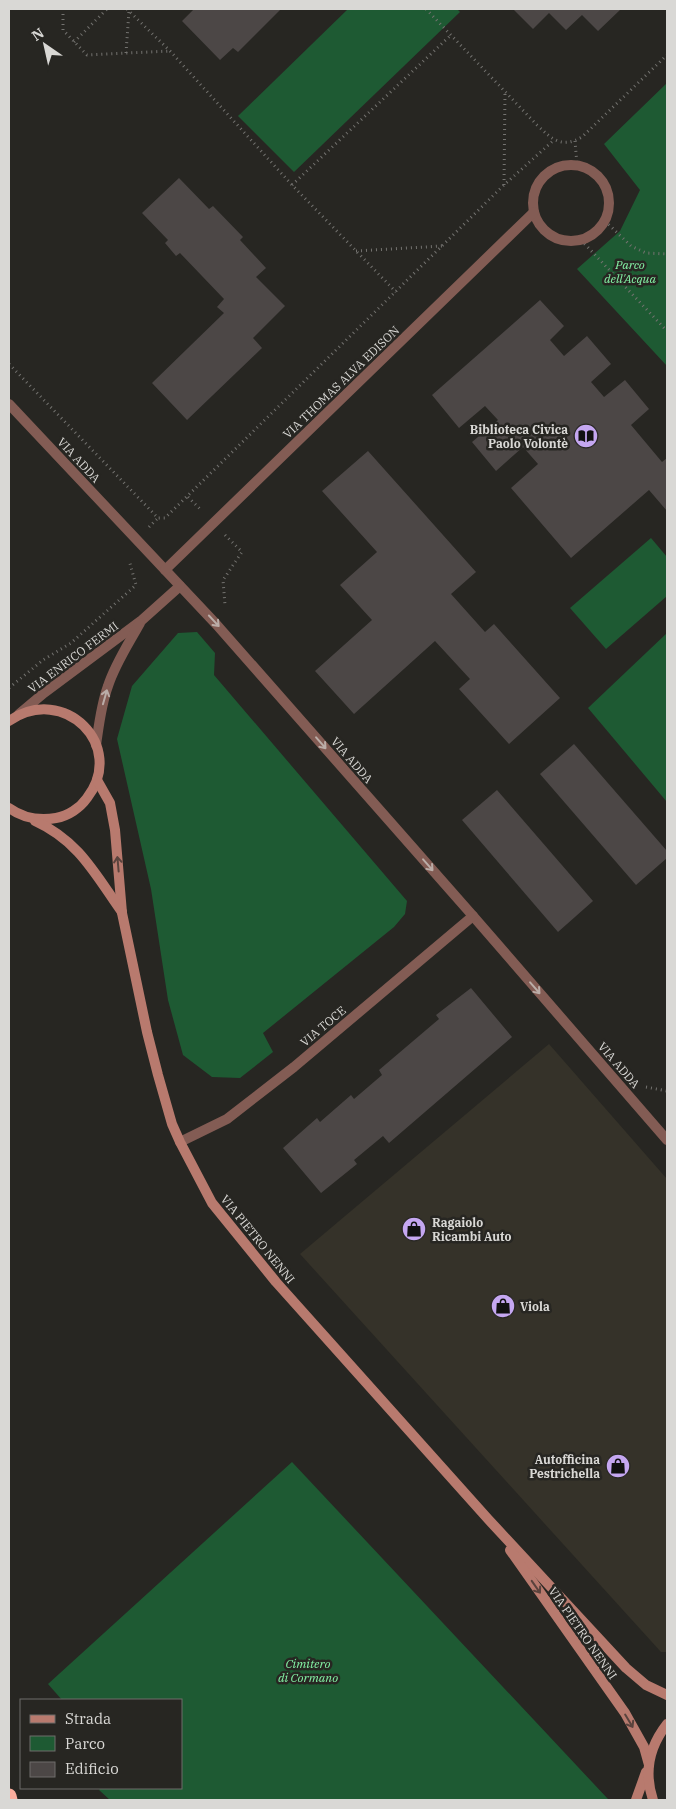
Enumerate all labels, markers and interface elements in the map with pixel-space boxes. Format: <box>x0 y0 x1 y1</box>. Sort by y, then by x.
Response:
north arrow <box>20 20 70 70</box>
text: N <box>28 24 47 45</box>
park label: Parco dell'Acqua <box>604 257 656 286</box>
street label: VIA THOMAS ALVA EDISON <box>280 323 402 441</box>
place label: Biblioteca Civica Paolo Volontè <box>470 422 568 451</box>
library icon: Biblioteca Civica Paolo Volontè <box>573 423 599 449</box>
street label: VIA ADDA <box>54 434 104 486</box>
one-way arrow <box>208 615 219 628</box>
street label: VIA ENRICO FERMI <box>25 618 121 696</box>
one-way arrow <box>100 689 110 705</box>
street label: VIA ADDA <box>328 734 377 787</box>
one-way arrow <box>315 737 327 750</box>
one-way arrow <box>113 857 123 873</box>
one-way arrow <box>423 859 434 872</box>
one-way arrow <box>529 981 541 994</box>
street label: VIA TOCE <box>297 1003 349 1049</box>
street label: VIA ADDA <box>595 1039 644 1092</box>
street label: VIA PIETRO NENNI <box>218 1192 298 1286</box>
place label: Ragaiolo Ricambi Auto <box>432 1215 511 1244</box>
shop icon: Ragaiolo Ricambi Auto <box>401 1216 427 1242</box>
shop icon: Viola <box>490 1293 516 1319</box>
place label: Viola <box>520 1299 550 1314</box>
place label: Autofficina Pestrichella <box>529 1452 600 1481</box>
shop icon: Autofficina Pestrichella <box>605 1453 631 1479</box>
one-way arrow <box>531 1580 541 1594</box>
street label: VIA PIETRO NENNI <box>545 1584 621 1682</box>
park label: Cimitero di Cormano <box>278 1656 338 1685</box>
legend <box>20 1699 182 1789</box>
text: Strada <box>65 1709 111 1728</box>
one-way arrow <box>625 1713 635 1727</box>
text: Parco <box>65 1734 105 1753</box>
text: Edificio <box>65 1759 119 1778</box>

